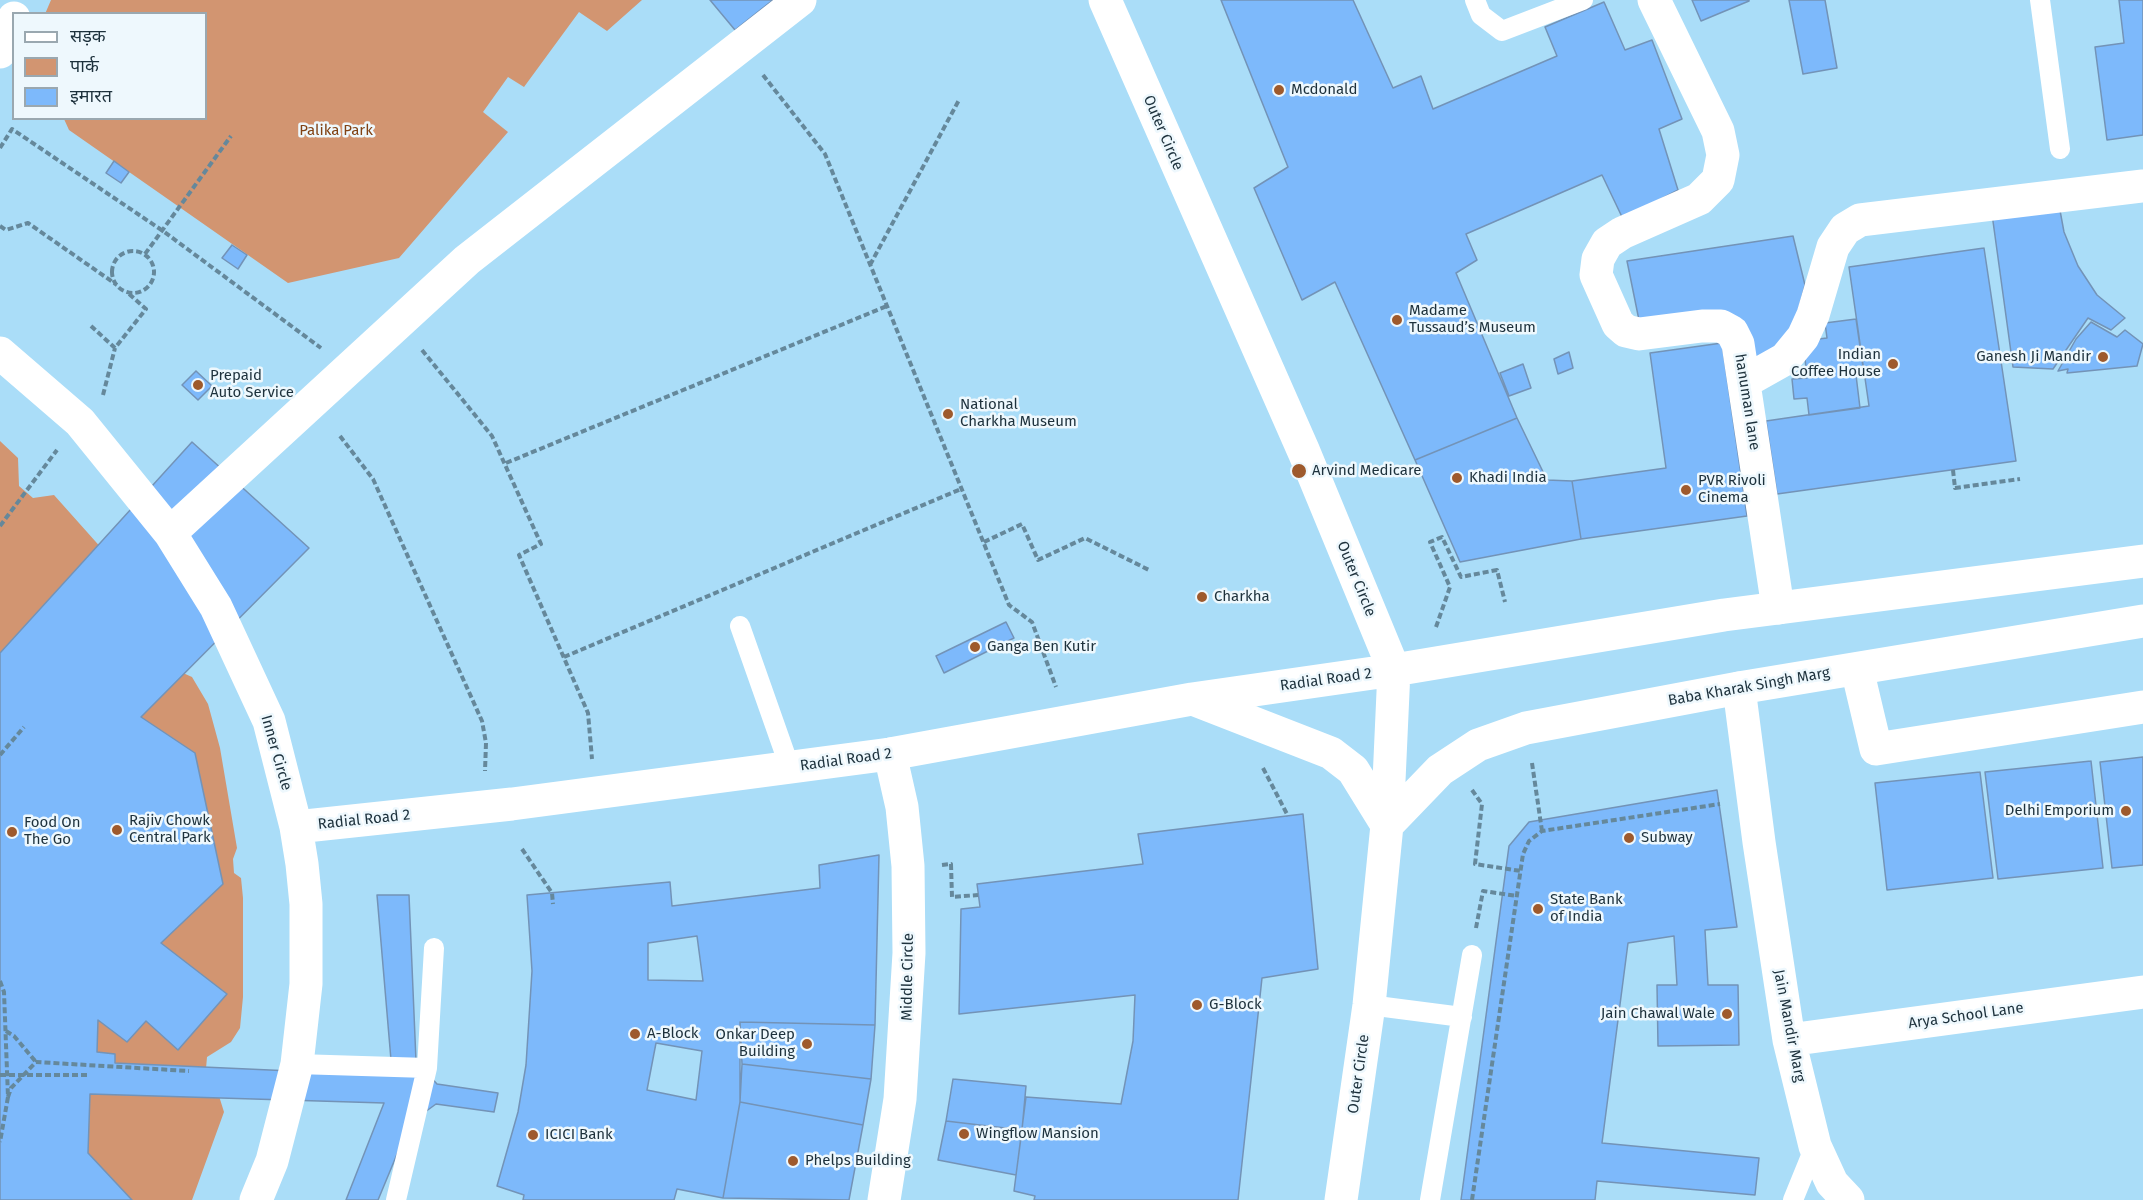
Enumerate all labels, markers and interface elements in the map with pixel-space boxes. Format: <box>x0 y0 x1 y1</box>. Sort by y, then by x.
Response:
legend <box>12 12 207 120</box>
text: सड़क <box>70 25 106 47</box>
text: पार्क <box>70 55 99 77</box>
place label: Mcdonald <box>1291 81 1357 99</box>
marker: Mcdonald <box>1272 83 1286 97</box>
text: इमारत <box>70 85 112 107</box>
street label: Outer Circle <box>1139 93 1187 173</box>
park label: Palika Park <box>299 122 373 140</box>
place label: Madame Tussaud’s Museum <box>1409 302 1536 337</box>
marker: Madame Tussaud’s Museum <box>1390 313 1404 327</box>
place label: Indian Coffee House <box>1791 346 1881 381</box>
place label: Ganesh Ji Mandir <box>1976 348 2091 366</box>
marker: Ganesh Ji Mandir <box>2096 350 2110 364</box>
street label: hanuman lane <box>1730 352 1764 452</box>
marker: Indian Coffee House <box>1886 357 1900 371</box>
place label: Prepaid Auto Service <box>210 367 294 402</box>
marker: Prepaid Auto Service <box>191 378 205 392</box>
place label: National Charkha Museum <box>960 396 1077 431</box>
marker: National Charkha Museum <box>941 407 955 421</box>
marker: Arvind Medicare <box>1290 462 1308 480</box>
place label: Arvind Medicare <box>1312 462 1421 480</box>
place label: Khadi India <box>1469 469 1547 487</box>
marker: Khadi India <box>1450 471 1464 485</box>
place label: PVR Rivoli Cinema <box>1698 472 1766 507</box>
marker: PVR Rivoli Cinema <box>1679 483 1693 497</box>
street label: Outer Circle <box>1333 539 1379 619</box>
place label: Charkha <box>1214 588 1270 606</box>
marker: Charkha <box>1195 590 1209 604</box>
place label: Ganga Ben Kutir <box>987 638 1096 656</box>
marker: Ganga Ben Kutir <box>968 640 982 654</box>
street label: Baba Kharak Singh Marg <box>1667 664 1831 710</box>
street label: Radial Road 2 <box>1279 665 1373 695</box>
street label: Inner Circle <box>257 713 295 793</box>
street label: Radial Road 2 <box>799 745 893 775</box>
place label: Delhi Emporium <box>2005 802 2114 820</box>
marker: Delhi Emporium <box>2119 804 2133 818</box>
street label: Radial Road 2 <box>317 806 411 834</box>
place label: Rajiv Chowk Central Park <box>129 812 211 847</box>
place label: Food On The Go <box>24 814 80 849</box>
marker: Rajiv Chowk Central Park <box>110 823 124 837</box>
marker: Food On The Go <box>5 825 19 839</box>
place label: Subway <box>1641 829 1693 847</box>
marker: Subway <box>1622 831 1636 845</box>
place label: State Bank of India <box>1550 891 1623 926</box>
marker: State Bank of India <box>1531 902 1545 916</box>
street label: Middle Circle <box>898 933 918 1021</box>
street label: Jain Mandir Marg <box>1769 968 1809 1084</box>
place label: G-Block <box>1209 996 1262 1014</box>
marker: G-Block <box>1190 998 1204 1012</box>
street label: Arya School Lane <box>1907 999 2025 1033</box>
place label: Jain Chawal Wale <box>1601 1005 1715 1023</box>
marker: Jain Chawal Wale <box>1720 1007 1734 1021</box>
place label: A-Block <box>647 1025 699 1043</box>
place label: Onkar Deep Building <box>716 1026 795 1061</box>
marker: A-Block <box>628 1027 642 1041</box>
street label: Outer Circle <box>1345 1033 1373 1115</box>
marker: Onkar Deep Building <box>800 1037 814 1051</box>
place label: Wingflow Mansion <box>976 1125 1099 1143</box>
place label: ICICI Bank <box>545 1126 613 1144</box>
marker: Wingflow Mansion <box>957 1127 971 1141</box>
marker: ICICI Bank <box>526 1128 540 1142</box>
place label: Phelps Building <box>805 1152 911 1170</box>
marker: Phelps Building <box>786 1154 800 1168</box>

